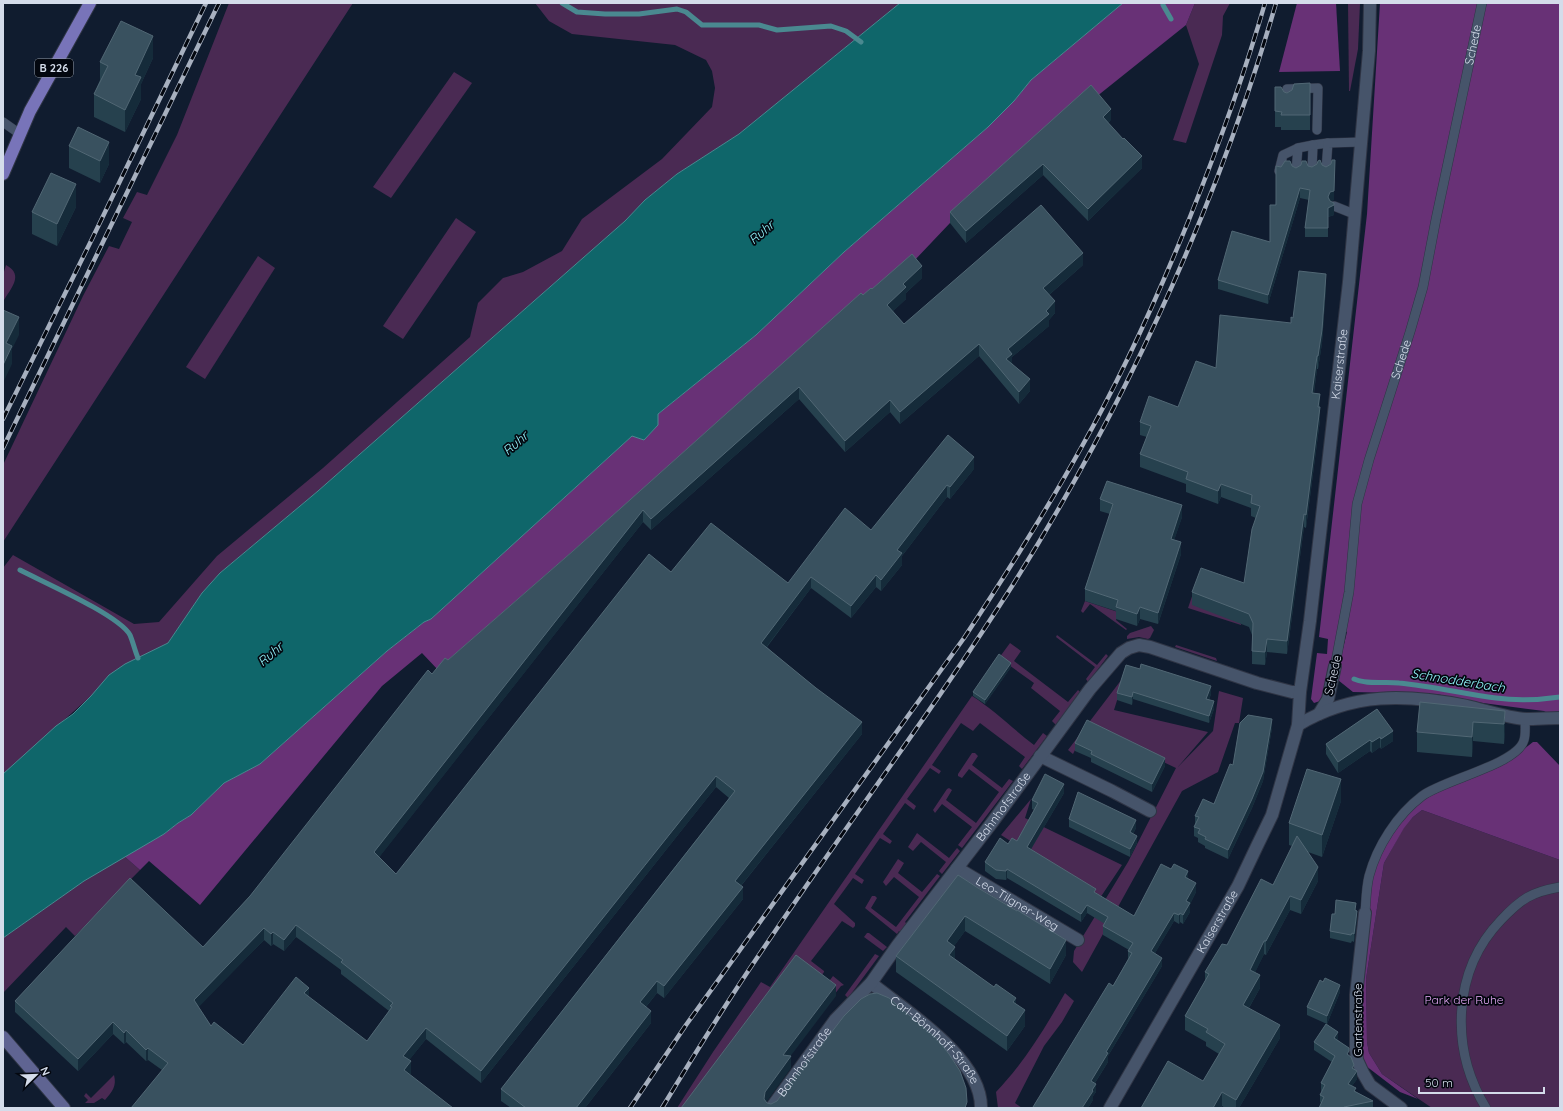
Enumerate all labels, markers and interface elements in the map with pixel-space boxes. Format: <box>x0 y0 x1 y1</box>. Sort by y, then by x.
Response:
street label: Schede <box>1461 23 1484 66</box>
road number: B 226 <box>35 59 73 77</box>
water label: Ruhr <box>745 215 778 247</box>
street label: Kaiserstraße <box>1328 328 1351 400</box>
street label: Schede <box>1387 337 1414 381</box>
water label: Ruhr <box>499 426 532 458</box>
water label: Ruhr <box>254 637 287 669</box>
street label: Schede <box>1321 653 1344 696</box>
water label: Schnodderbach <box>1410 665 1507 695</box>
street label: Bahnhofstraße <box>972 769 1034 844</box>
street label: Leo-Tilgner-Weg <box>973 873 1062 934</box>
street label: Kaiserstraße <box>1193 887 1241 956</box>
street label: Gartenstraße <box>1350 983 1365 1057</box>
street label: Carl-Bönnhoff-Straße <box>887 992 983 1086</box>
park label: Park der Ruhe <box>1425 992 1504 1007</box>
street label: Bahnhofstraße <box>774 1024 835 1100</box>
north arrow <box>16 1055 56 1095</box>
text: N <box>37 1065 53 1078</box>
scale bar <box>1419 1069 1544 1095</box>
text: 50 m <box>1425 1075 1453 1090</box>

